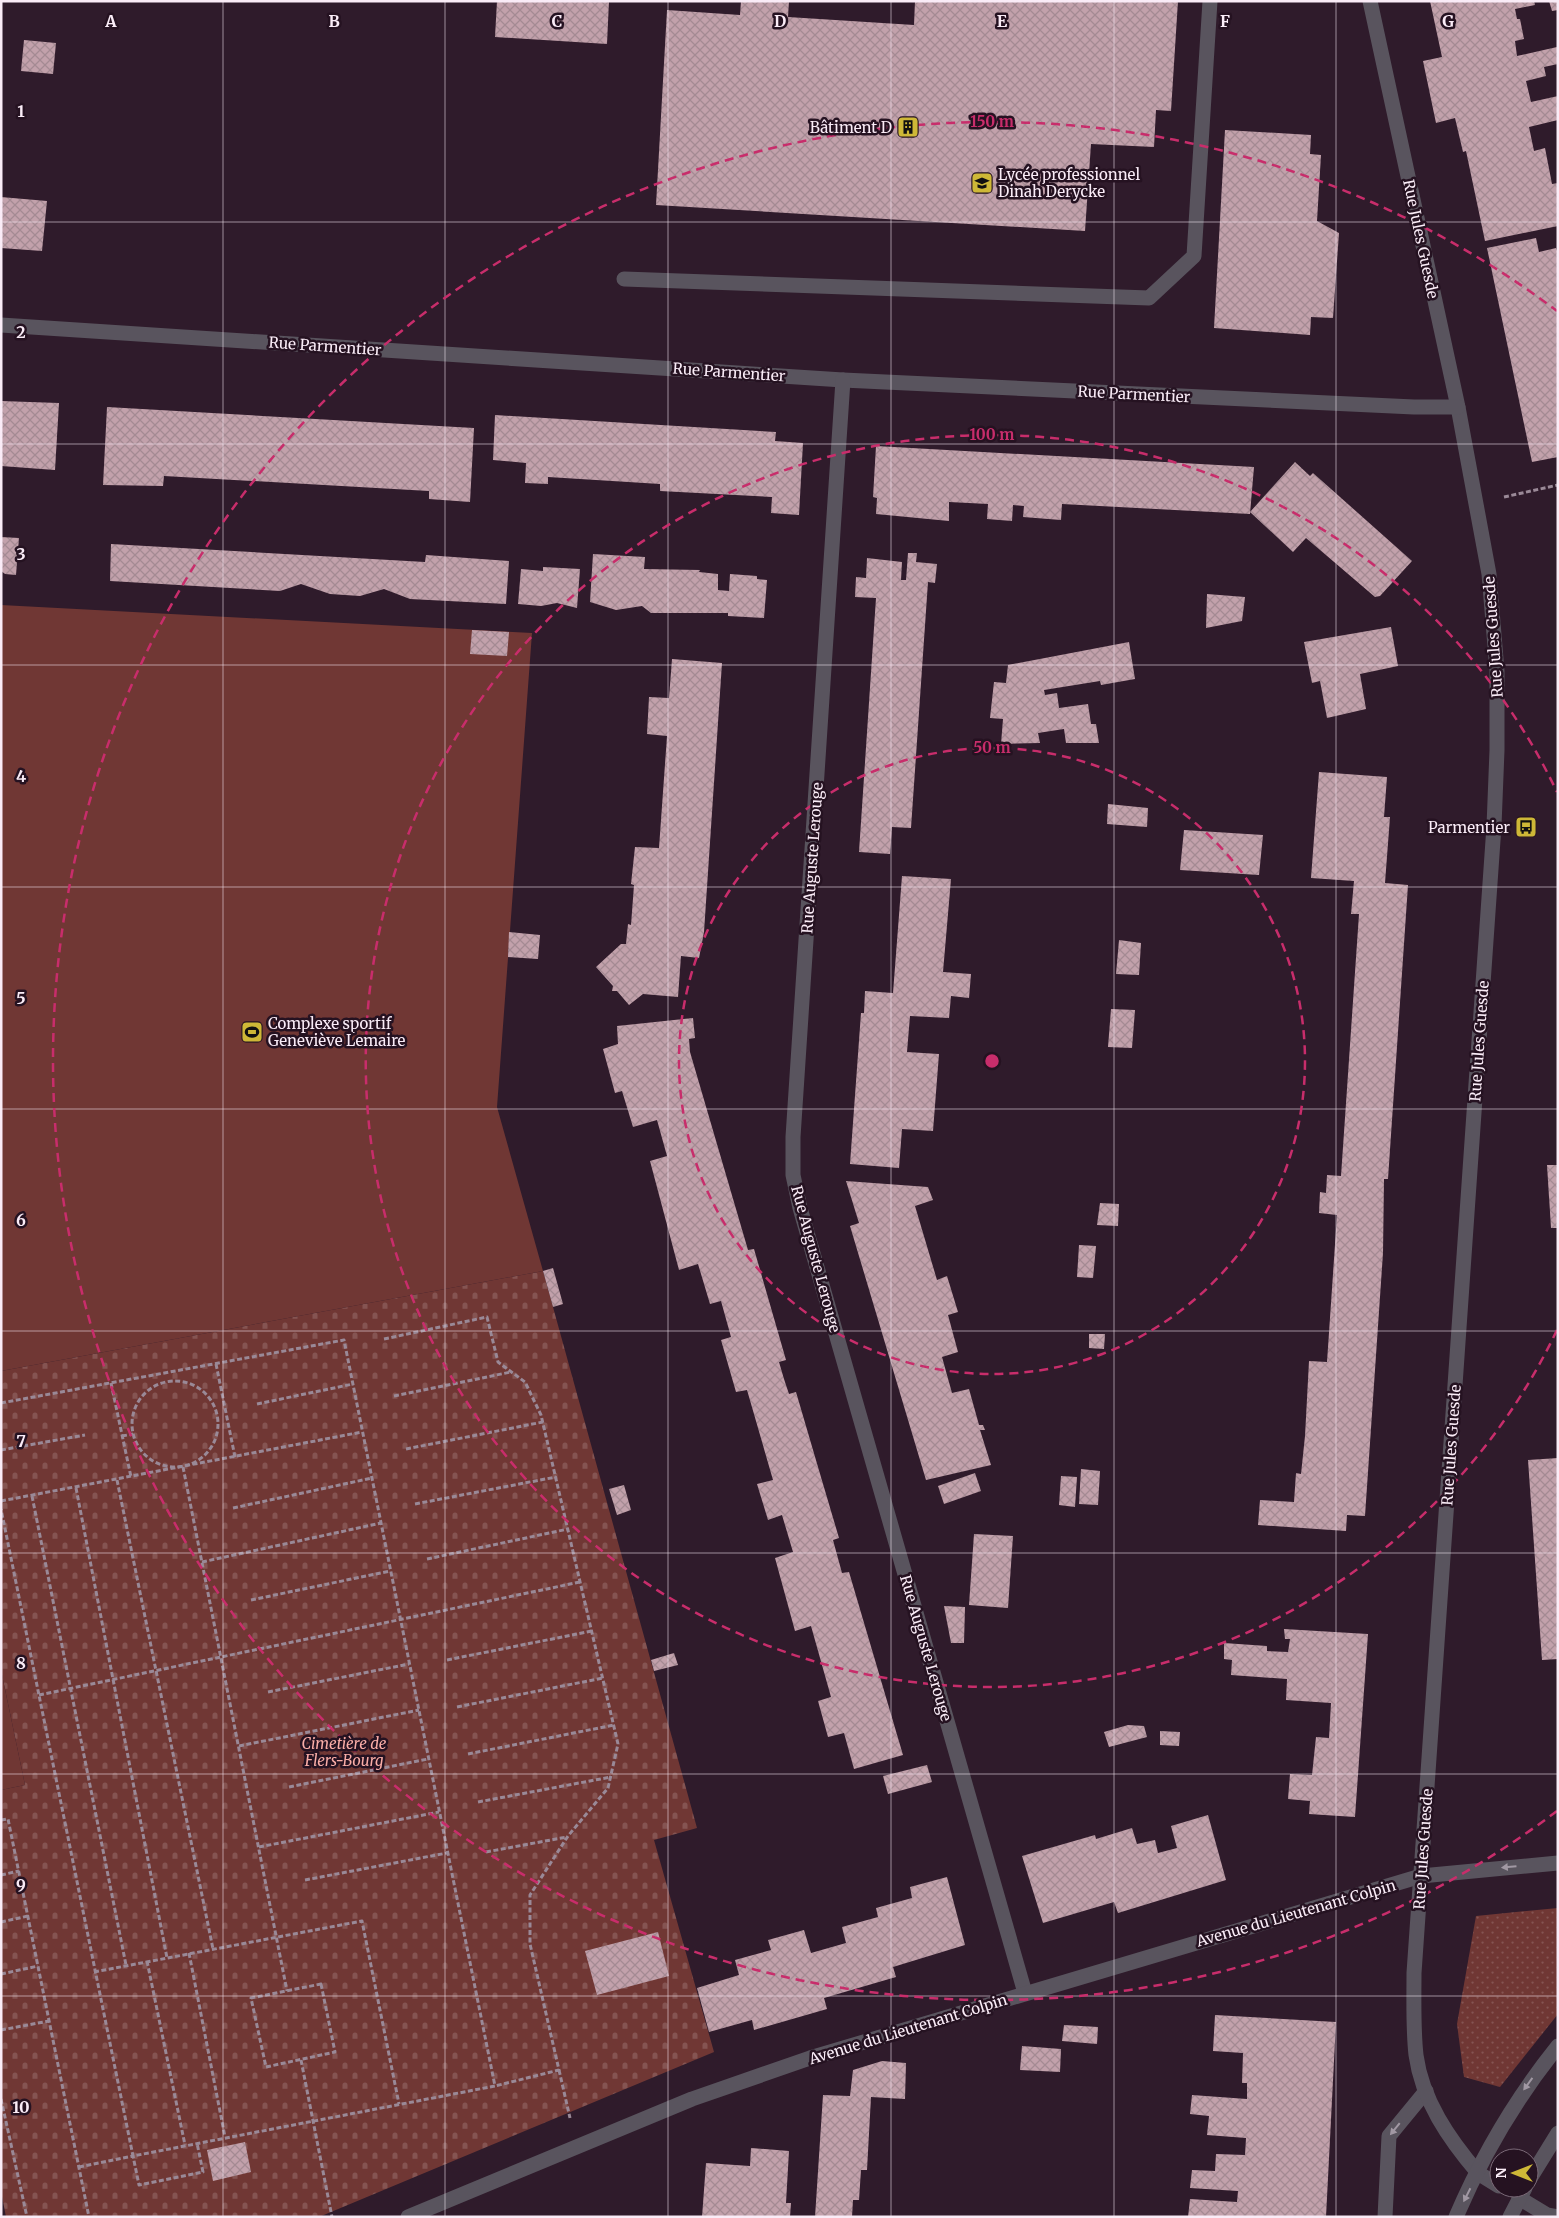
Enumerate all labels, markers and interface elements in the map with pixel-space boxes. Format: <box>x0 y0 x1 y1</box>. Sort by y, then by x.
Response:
text: A <box>104 11 117 31</box>
text: B <box>328 11 340 31</box>
text: C <box>552 11 562 31</box>
text: D <box>774 11 786 31</box>
text: E <box>997 11 1008 31</box>
text: F <box>1220 11 1230 31</box>
text: G <box>1442 11 1454 31</box>
text: 1 <box>17 101 25 121</box>
text: 150 m <box>970 112 1014 131</box>
building icon: Bâtiment D <box>896 115 920 139</box>
place label: Bâtiment D <box>810 118 892 137</box>
place label: Lycée professionnel Dinah Derycke <box>998 165 1140 201</box>
school or university icon: Lycée professionnel Dinah Derycke <box>970 171 994 195</box>
street label: Rue Jules Guesde <box>1399 178 1443 301</box>
text: 2 <box>16 322 26 342</box>
street label: Rue Parmentier <box>268 333 382 359</box>
street label: Rue Parmentier <box>672 359 786 385</box>
street label: Rue Parmentier <box>1077 382 1191 406</box>
text: 100 m <box>970 425 1014 444</box>
text: 3 <box>16 544 26 564</box>
street label: Rue Jules Guesde <box>1479 576 1507 698</box>
text: 50 m <box>973 738 1011 757</box>
text: 4 <box>16 766 26 786</box>
street label: Rue Auguste Lerouge <box>797 782 827 934</box>
bus stop icon: Parmentier <box>1514 815 1538 839</box>
place label: Parmentier <box>1428 818 1510 837</box>
street label: Rue Jules Guesde <box>1465 980 1493 1102</box>
text: 5 <box>16 988 26 1008</box>
place label: Complexe sportif Geneviève Lemaire <box>268 1014 406 1050</box>
sports icon: Complexe sportif Geneviève Lemaire <box>240 1020 264 1044</box>
centre of rings <box>983 1052 1001 1070</box>
street label: Rue Auguste Lerouge <box>787 1183 845 1335</box>
text: 6 <box>16 1210 26 1230</box>
street label: Rue Jules Guesde <box>1437 1384 1465 1506</box>
text: 7 <box>16 1431 26 1451</box>
street label: Rue Auguste Lerouge <box>896 1573 956 1724</box>
text: 8 <box>16 1653 26 1673</box>
park label: Cimetière de Flers-Bourg <box>302 1734 387 1770</box>
street label: Rue Jules Guesde <box>1409 1788 1437 1910</box>
one-way arrow <box>1501 1863 1517 1871</box>
text: 9 <box>16 1875 26 1895</box>
street label: Avenue du Lieutenant Colpin <box>1193 1875 1398 1951</box>
street label: Avenue du Lieutenant Colpin <box>806 1990 1010 2069</box>
one-way arrow <box>1523 2077 1533 2091</box>
text: 10 <box>12 2097 30 2117</box>
one-way arrow <box>1390 2122 1401 2135</box>
north arrow <box>1489 2148 1539 2198</box>
text: N <box>1492 2167 1510 2179</box>
one-way arrow <box>1463 2188 1471 2202</box>

